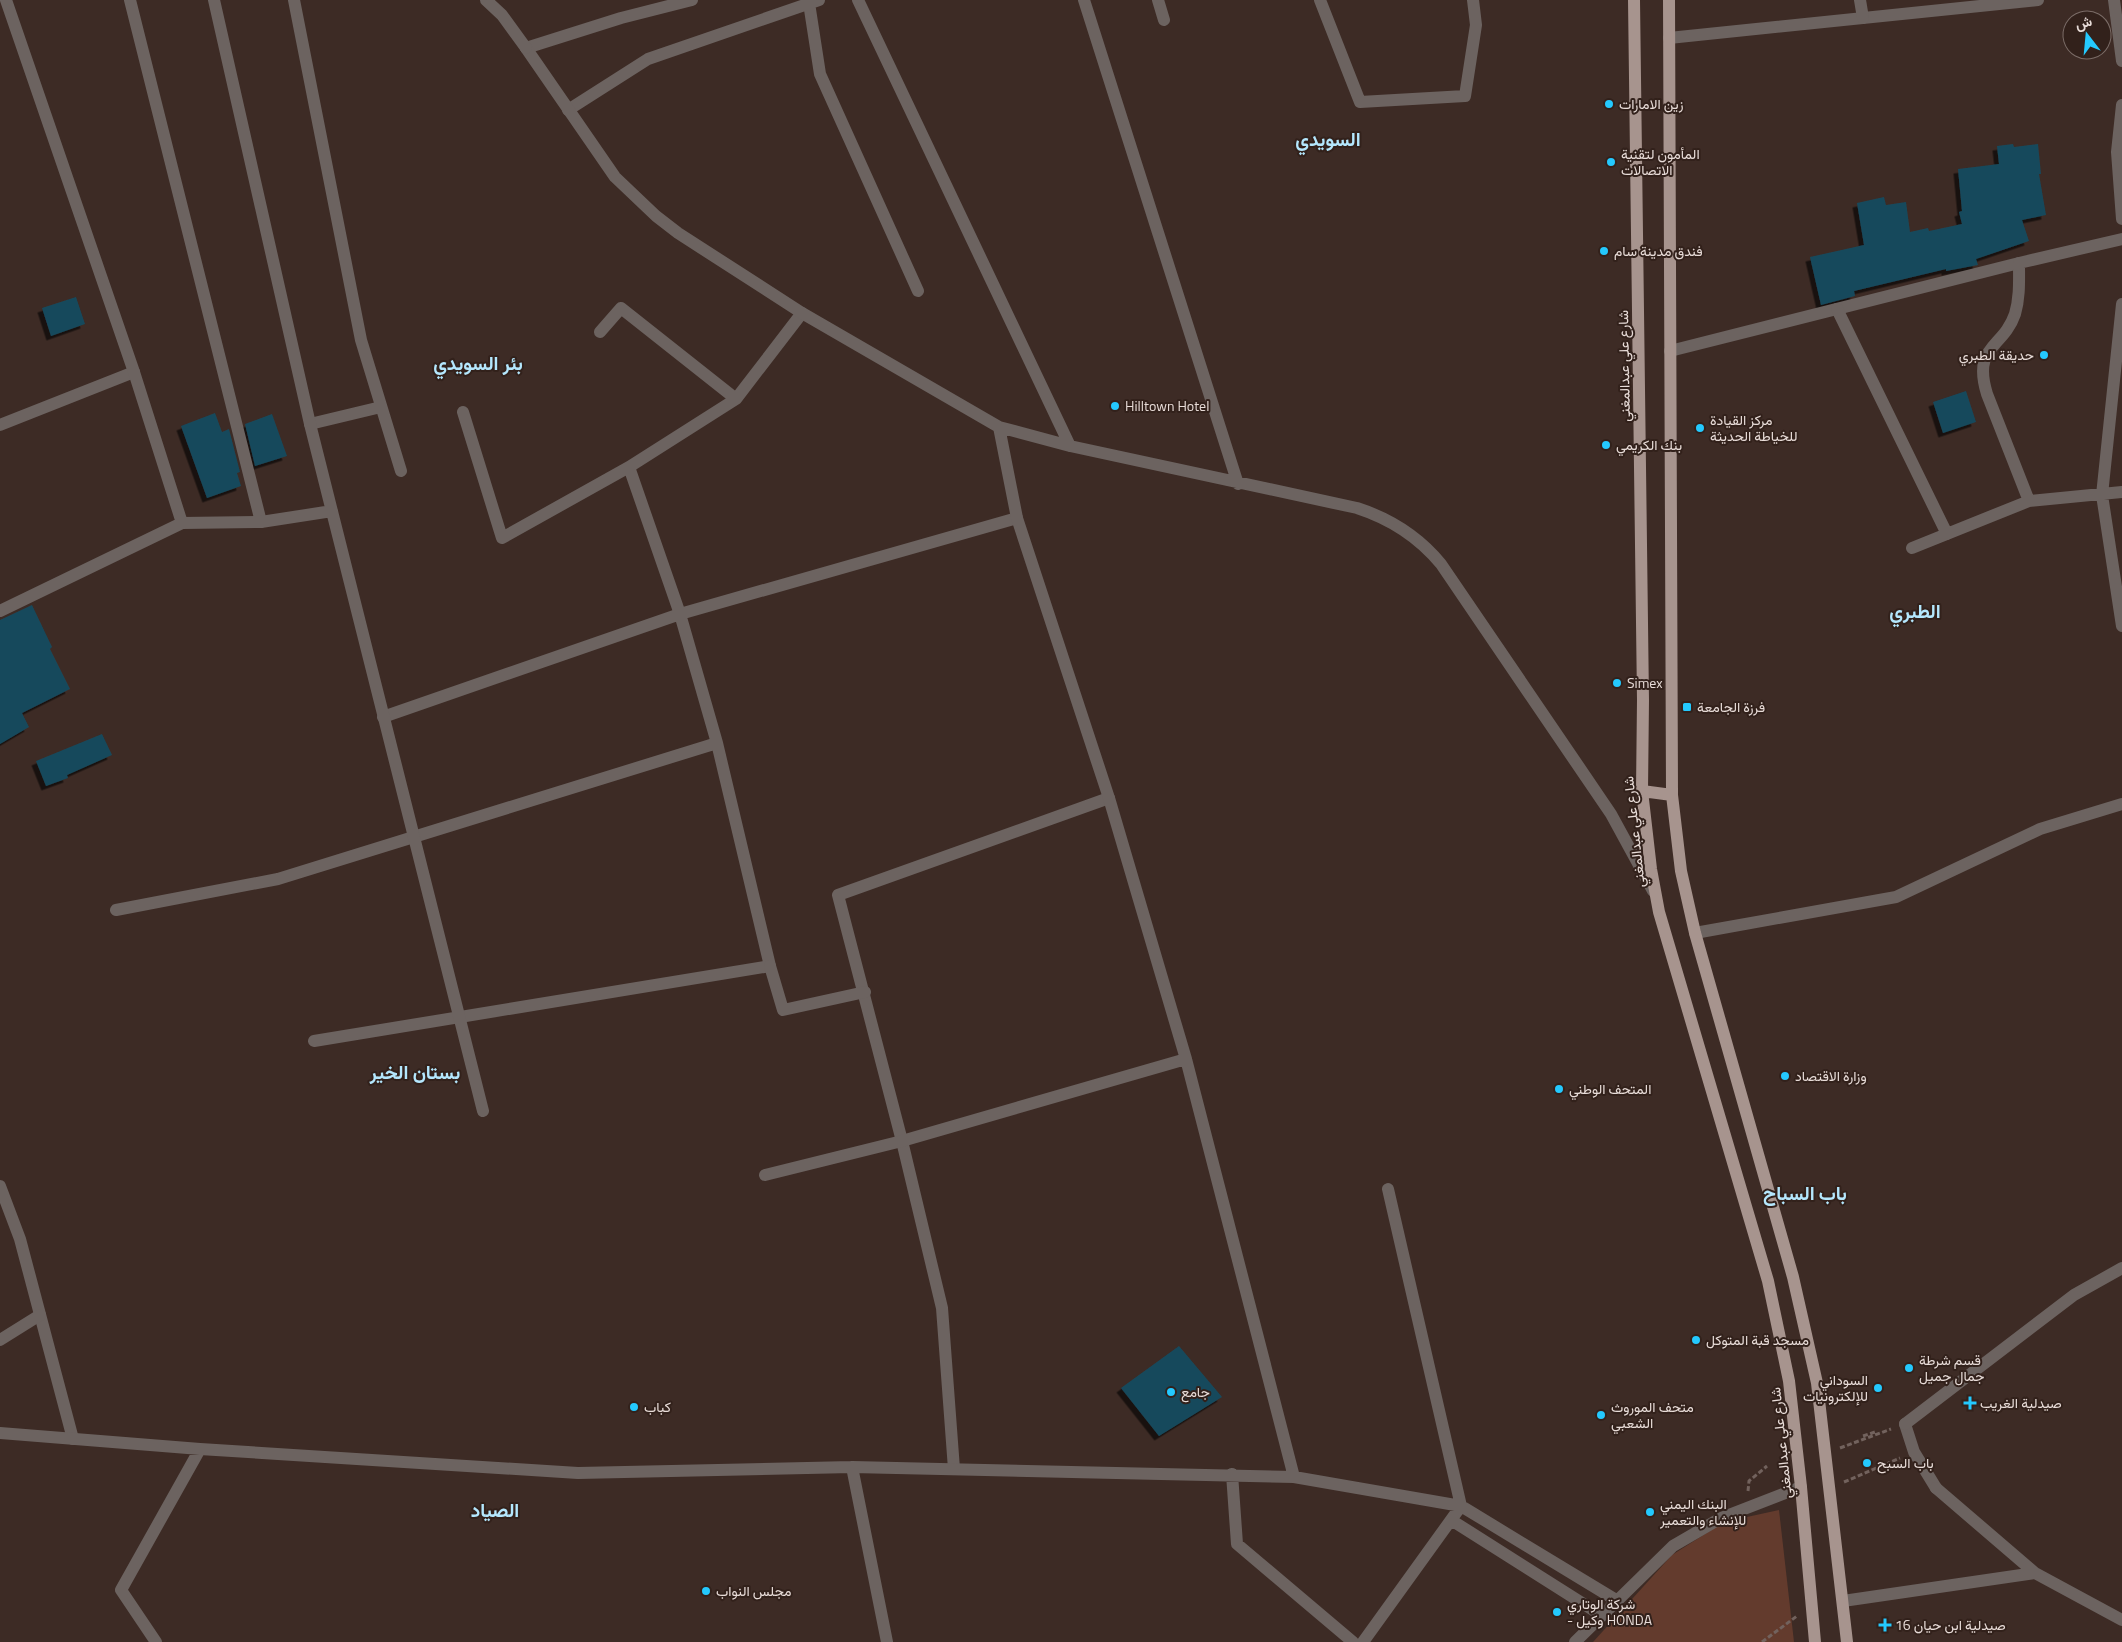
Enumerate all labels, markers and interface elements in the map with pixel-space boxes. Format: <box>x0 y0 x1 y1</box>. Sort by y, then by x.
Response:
north arrow <box>2062 10 2112 60</box>
text: ش <box>2072 10 2094 34</box>
place label: زين الامارات <box>1619 93 1684 114</box>
marker: زين الامارات <box>1603 98 1615 110</box>
district label: السويدي <box>1295 124 1361 156</box>
place label: المأمون لتقنية الاتصالات <box>1621 143 1700 180</box>
marker: المأمون لتقنية الاتصالات <box>1605 156 1617 168</box>
place label: فندق مدينة سام <box>1614 240 1703 261</box>
marker: فندق مدينة سام <box>1598 245 1610 257</box>
street label: شارع علي عبدالمغني <box>1612 310 1637 422</box>
place label: حديقة الطبري <box>1959 344 2034 367</box>
district label: بئر السويدي <box>433 348 523 380</box>
marker: حديقة الطبري <box>2038 349 2050 361</box>
place label: Hilltown Hotel <box>1125 395 1209 416</box>
marker: Hilltown Hotel <box>1109 400 1121 412</box>
place label: مركز القيادة للخياطة الحديثة <box>1710 409 1797 446</box>
marker: مركز القيادة للخياطة الحديثة <box>1694 422 1706 434</box>
place label: بنك الكريمي <box>1616 434 1682 457</box>
marker: بنك الكريمي <box>1600 439 1612 451</box>
district label: الطبري <box>1889 596 1941 628</box>
place label: Simex <box>1627 672 1663 693</box>
marker: Simex <box>1611 677 1623 689</box>
place label: فرزة الجامعة <box>1697 696 1765 717</box>
marker: فرزة الجامعة <box>1681 701 1693 713</box>
street label: شارع علي عبدالمغني <box>1617 775 1652 889</box>
district label: بستان الخير <box>369 1057 460 1086</box>
place label: وزارة الاقتصاد <box>1795 1065 1867 1086</box>
marker: وزارة الاقتصاد <box>1779 1070 1791 1082</box>
place label: المتحف الوطني <box>1569 1078 1651 1101</box>
marker: المتحف الوطني <box>1553 1083 1565 1095</box>
district label: باب السباح <box>1763 1178 1847 1207</box>
place label: مسجد قبة المتوكل <box>1706 1329 1809 1350</box>
marker: مسجد قبة المتوكل <box>1690 1334 1702 1346</box>
place label: قسم شرطة جمال جميل <box>1919 1349 1984 1386</box>
marker: قسم شرطة جمال جميل <box>1903 1362 1915 1374</box>
place label: السوداني للإلكترونيات <box>1803 1369 1868 1406</box>
place label: جامع <box>1181 1381 1210 1403</box>
marker: السوداني للإلكترونيات <box>1872 1382 1884 1394</box>
marker: جامع <box>1165 1386 1177 1398</box>
street label: شارع علي عبدالمغني <box>1764 1386 1799 1500</box>
place label: صيدلية الغريب <box>1980 1392 2062 1413</box>
place label: كباب <box>644 1396 671 1417</box>
place label: متحف الموروث الشعبي <box>1611 1396 1694 1435</box>
marker: صيدلية الغريب <box>1964 1397 1976 1409</box>
marker: كباب <box>628 1401 640 1413</box>
marker: متحف الموروث الشعبي <box>1595 1409 1607 1421</box>
place label: باب السبح <box>1877 1452 1934 1474</box>
marker: باب السبح <box>1861 1457 1873 1469</box>
place label: البنك اليمني للإنشاء والتعمير <box>1659 1493 1746 1530</box>
district label: الصياد <box>471 1495 519 1524</box>
marker: البنك اليمني للإنشاء والتعمير <box>1644 1506 1656 1518</box>
place label: مجلس النواب <box>716 1580 792 1601</box>
marker: مجلس النواب <box>700 1585 712 1597</box>
place label: شركة الوتاري - وكيل HONDA <box>1567 1593 1653 1630</box>
marker: شركة الوتاري - وكيل HONDA <box>1551 1606 1563 1618</box>
place label: صيدلية ابن حيان 16 <box>1895 1614 2006 1635</box>
marker: صيدلية ابن حيان 16 <box>1879 1619 1891 1631</box>

